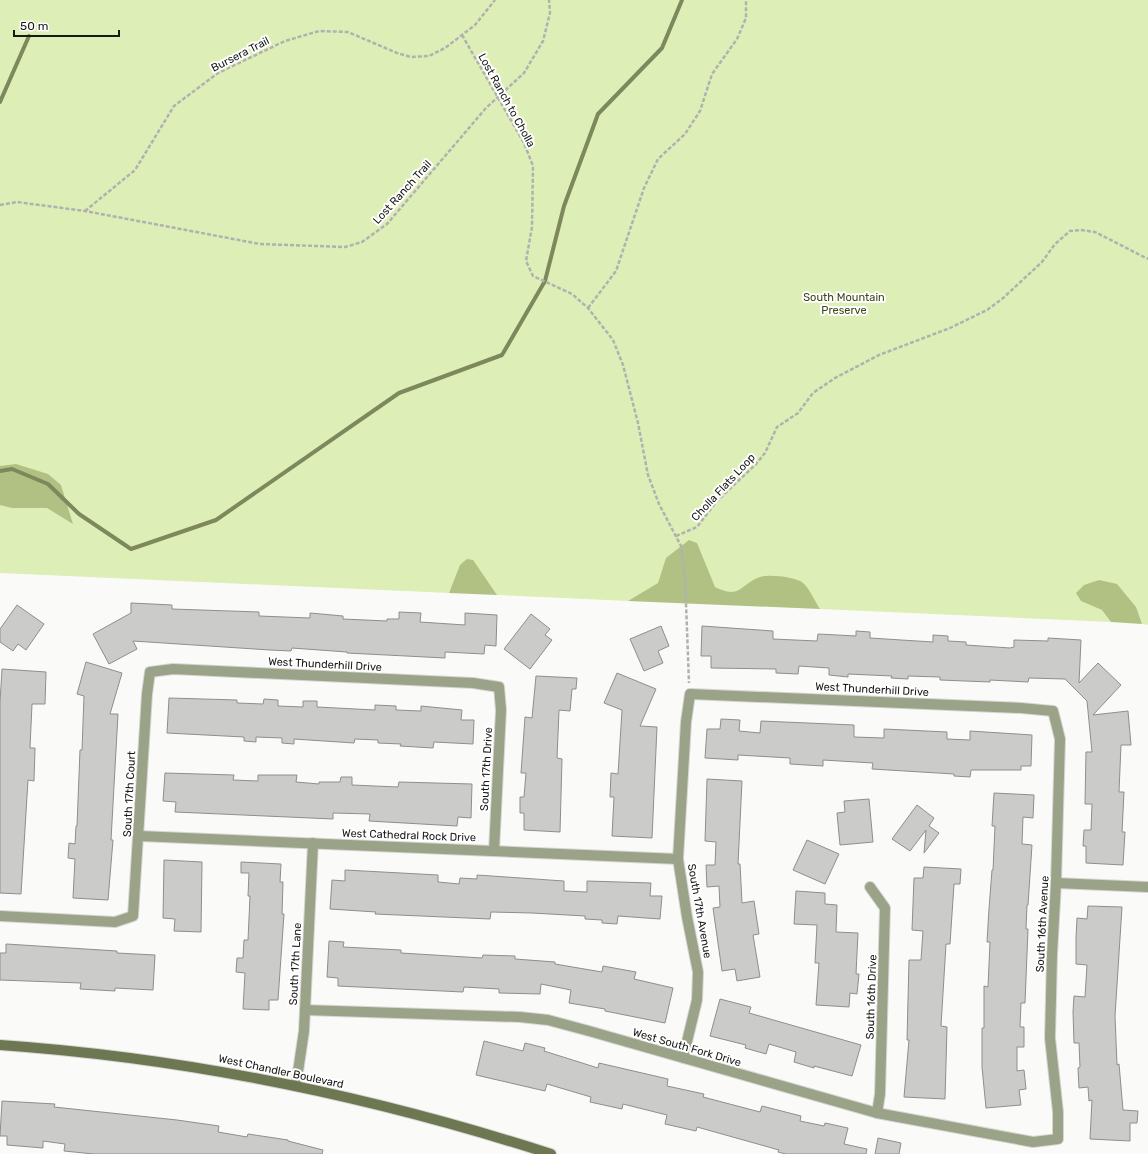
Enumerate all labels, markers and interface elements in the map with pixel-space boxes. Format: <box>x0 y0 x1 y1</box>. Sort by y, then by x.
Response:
scale bar <box>14 12 119 38</box>
text: 50 m <box>20 19 48 33</box>
street label: Bursera Trail <box>209 34 271 75</box>
street label: Lost Ranch to Cholla <box>475 51 538 149</box>
street label: Lost Ranch Trail <box>370 158 434 227</box>
park label: South Mountain Preserve <box>803 291 885 317</box>
street label: Cholla Flats Loop <box>689 451 758 524</box>
street label: West Thunderhill Drive <box>268 655 382 674</box>
street label: West Thunderhill Drive <box>815 680 929 699</box>
street label: South 17th Drive <box>478 727 495 811</box>
street label: South 17th Court <box>121 750 138 837</box>
street label: West Cathedral Rock Drive <box>342 827 476 844</box>
street label: South 17th Avenue <box>685 863 714 959</box>
street label: South 16th Avenue <box>1033 875 1052 973</box>
street label: South 17th Lane <box>287 922 304 1006</box>
street label: South 16th Drive <box>864 954 879 1040</box>
street label: West South Fork Drive <box>631 1026 743 1069</box>
street label: West Chandler Boulevard <box>217 1052 345 1091</box>

